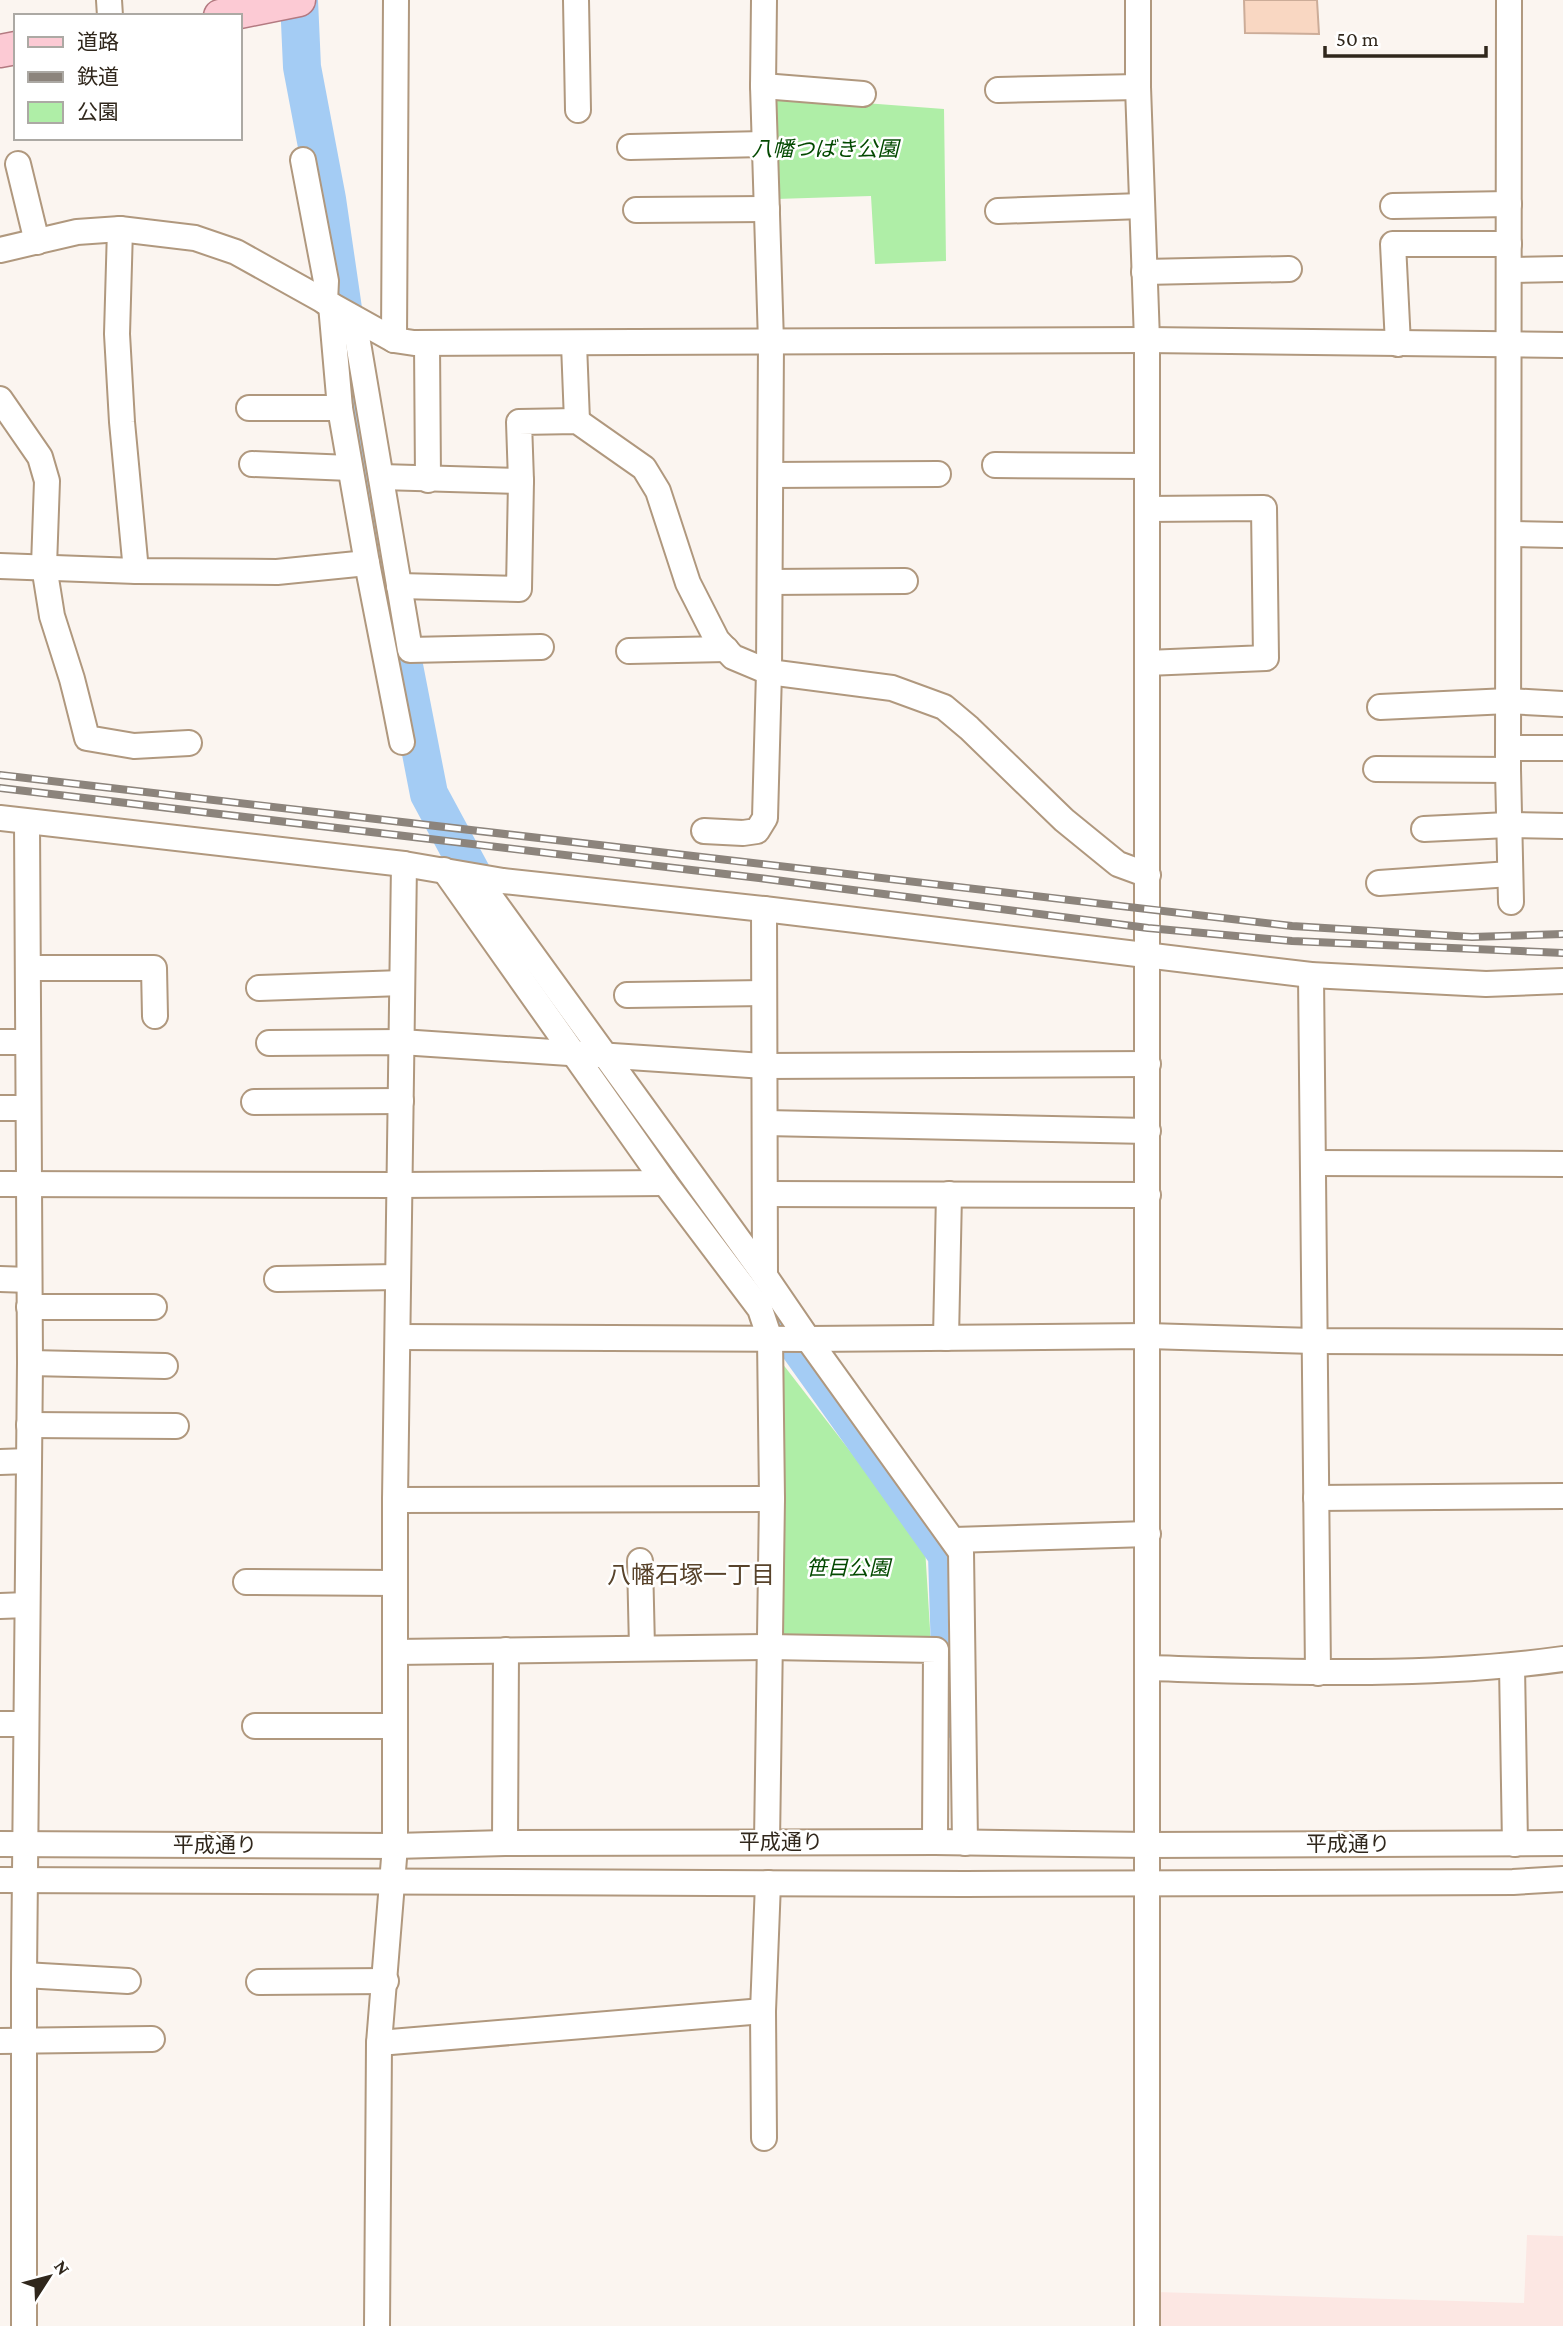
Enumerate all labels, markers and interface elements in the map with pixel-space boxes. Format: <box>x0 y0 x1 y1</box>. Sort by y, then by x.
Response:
legend <box>14 14 242 140</box>
scale bar <box>1325 14 1486 58</box>
text: 50 m <box>1336 27 1379 51</box>
text: 道路 <box>77 30 119 54</box>
text: 鉄道 <box>77 65 119 89</box>
text: 公園 <box>77 100 119 124</box>
park label: 八幡つばき公園 <box>752 137 901 161</box>
park label: 笹目公園 <box>806 1556 893 1580</box>
district label: 八幡石塚一丁目 <box>607 1561 775 1588</box>
street label: 平成通り <box>739 1830 823 1854</box>
street label: 平成通り <box>1306 1832 1390 1856</box>
street label: 平成通り <box>173 1833 257 1857</box>
north arrow <box>14 2242 84 2312</box>
text: N <box>50 2256 75 2279</box>

